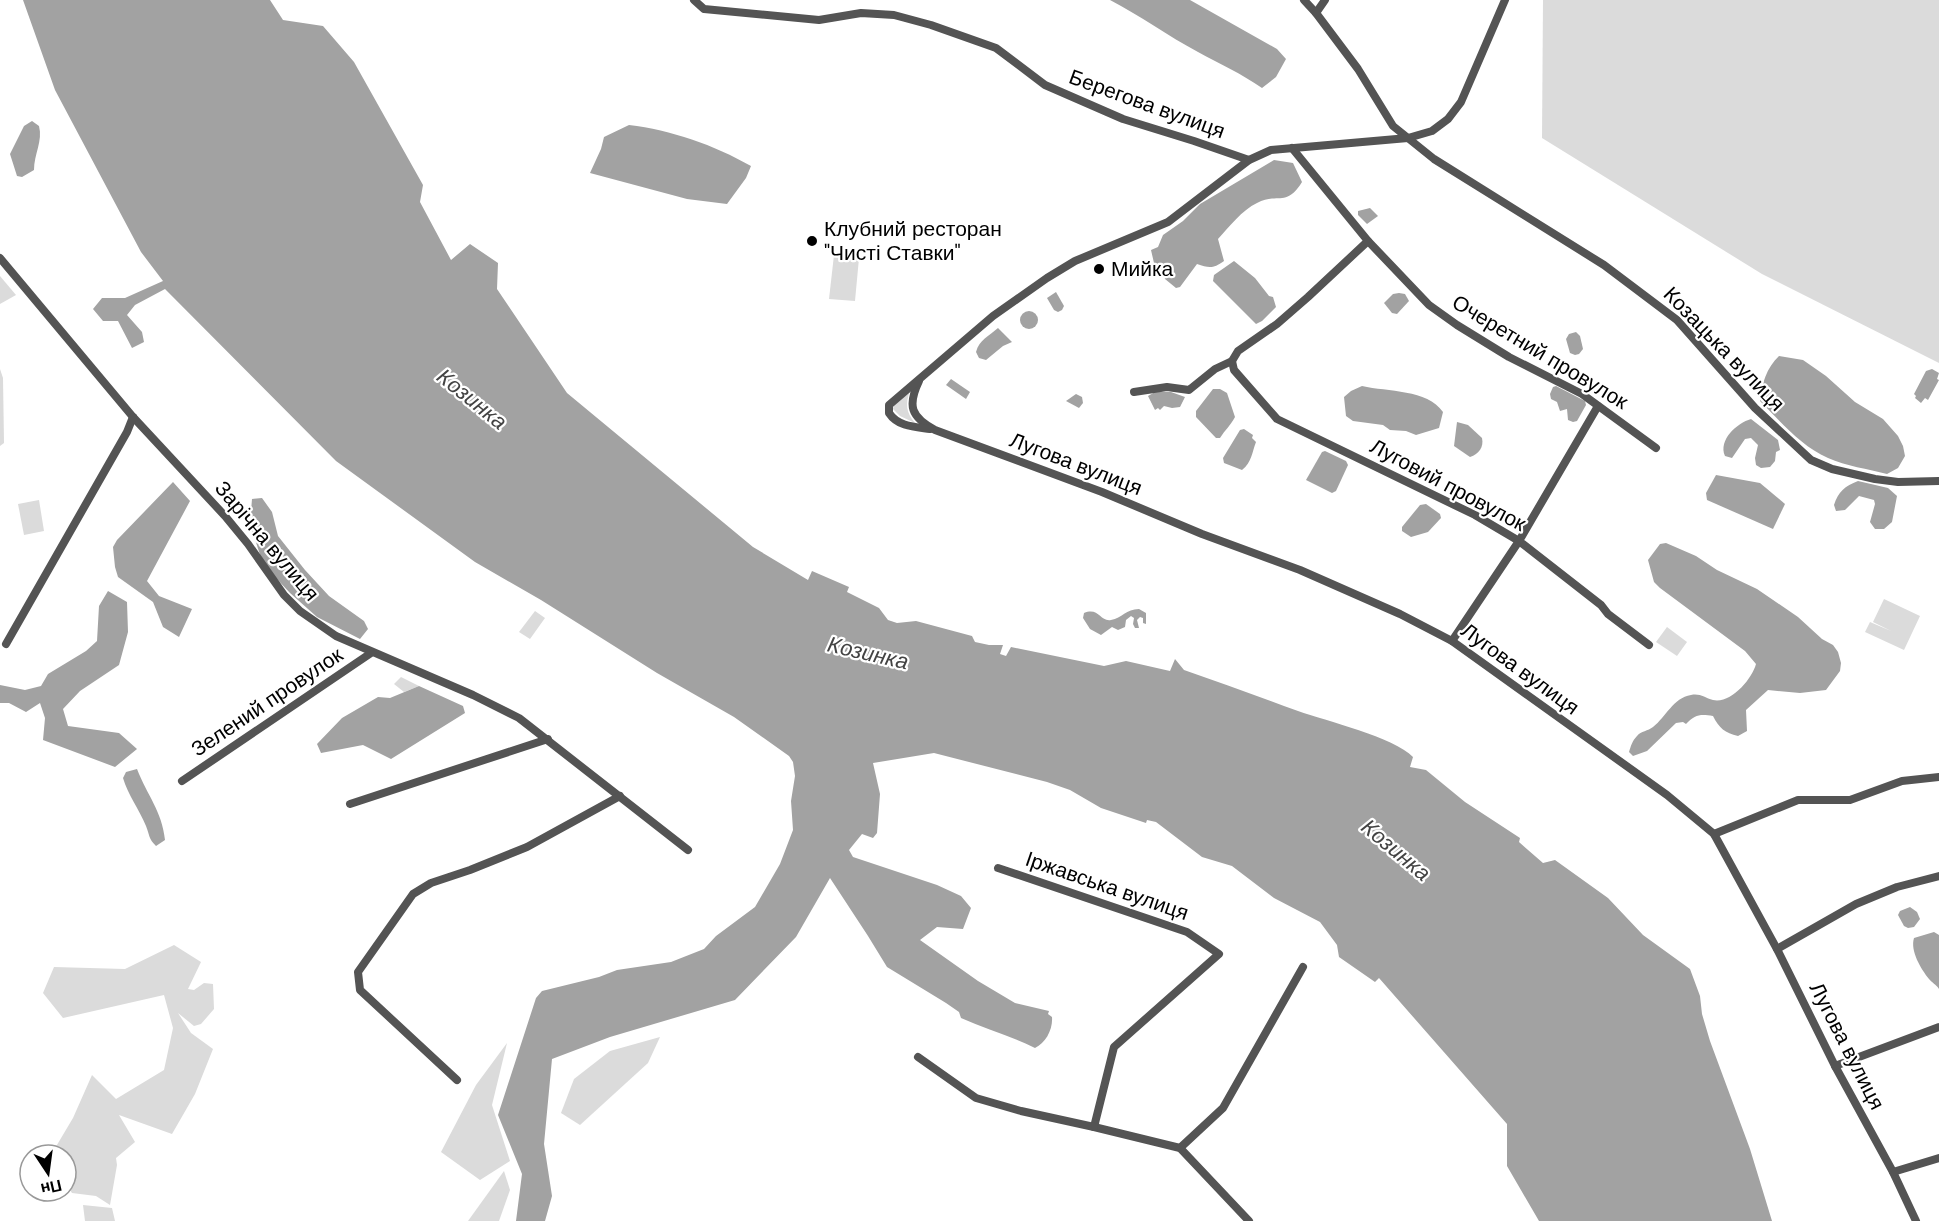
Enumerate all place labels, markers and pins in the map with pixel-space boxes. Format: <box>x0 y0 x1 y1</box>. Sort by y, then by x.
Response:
place label: Клубний ресторан "Чисті Ставки" <box>824 215 1002 267</box>
marker: Клубний ресторан "Чисті Ставки" <box>805 234 819 248</box>
place label: Мийка <box>1111 255 1174 283</box>
marker: Мийка <box>1092 262 1106 276</box>

